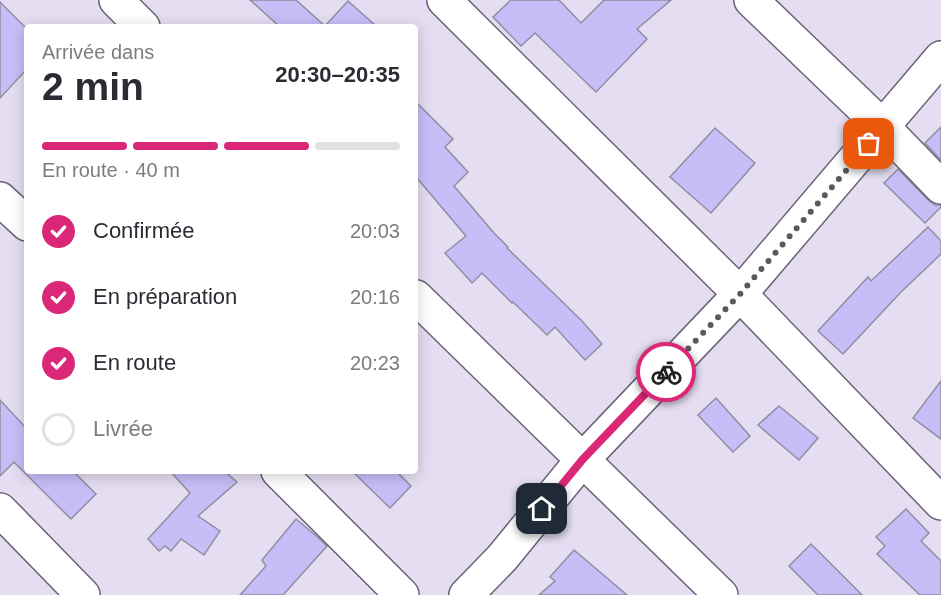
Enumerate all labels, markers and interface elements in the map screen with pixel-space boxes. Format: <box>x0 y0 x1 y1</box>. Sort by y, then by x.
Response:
text: Arrivée dans <box>42 41 154 63</box>
text: 20:30–20:35 <box>275 62 400 87</box>
text: 2 min <box>42 65 144 108</box>
pin <box>843 118 894 169</box>
icon: bag <box>852 127 885 160</box>
text: En route · 40 m <box>42 159 180 181</box>
icon: check <box>42 215 75 248</box>
text: Confirmée <box>93 218 194 243</box>
text: 20:03 <box>350 220 400 242</box>
icon: check <box>42 281 75 314</box>
text: En préparation <box>93 284 237 309</box>
text: 20:16 <box>350 286 400 308</box>
courier <box>636 342 696 402</box>
icon: check <box>42 347 75 380</box>
text: En route <box>93 350 176 375</box>
text: 20:23 <box>350 352 400 374</box>
icon: bike <box>650 356 683 389</box>
text: Livrée <box>93 416 153 441</box>
pin <box>516 483 567 534</box>
icon: home <box>525 492 558 525</box>

